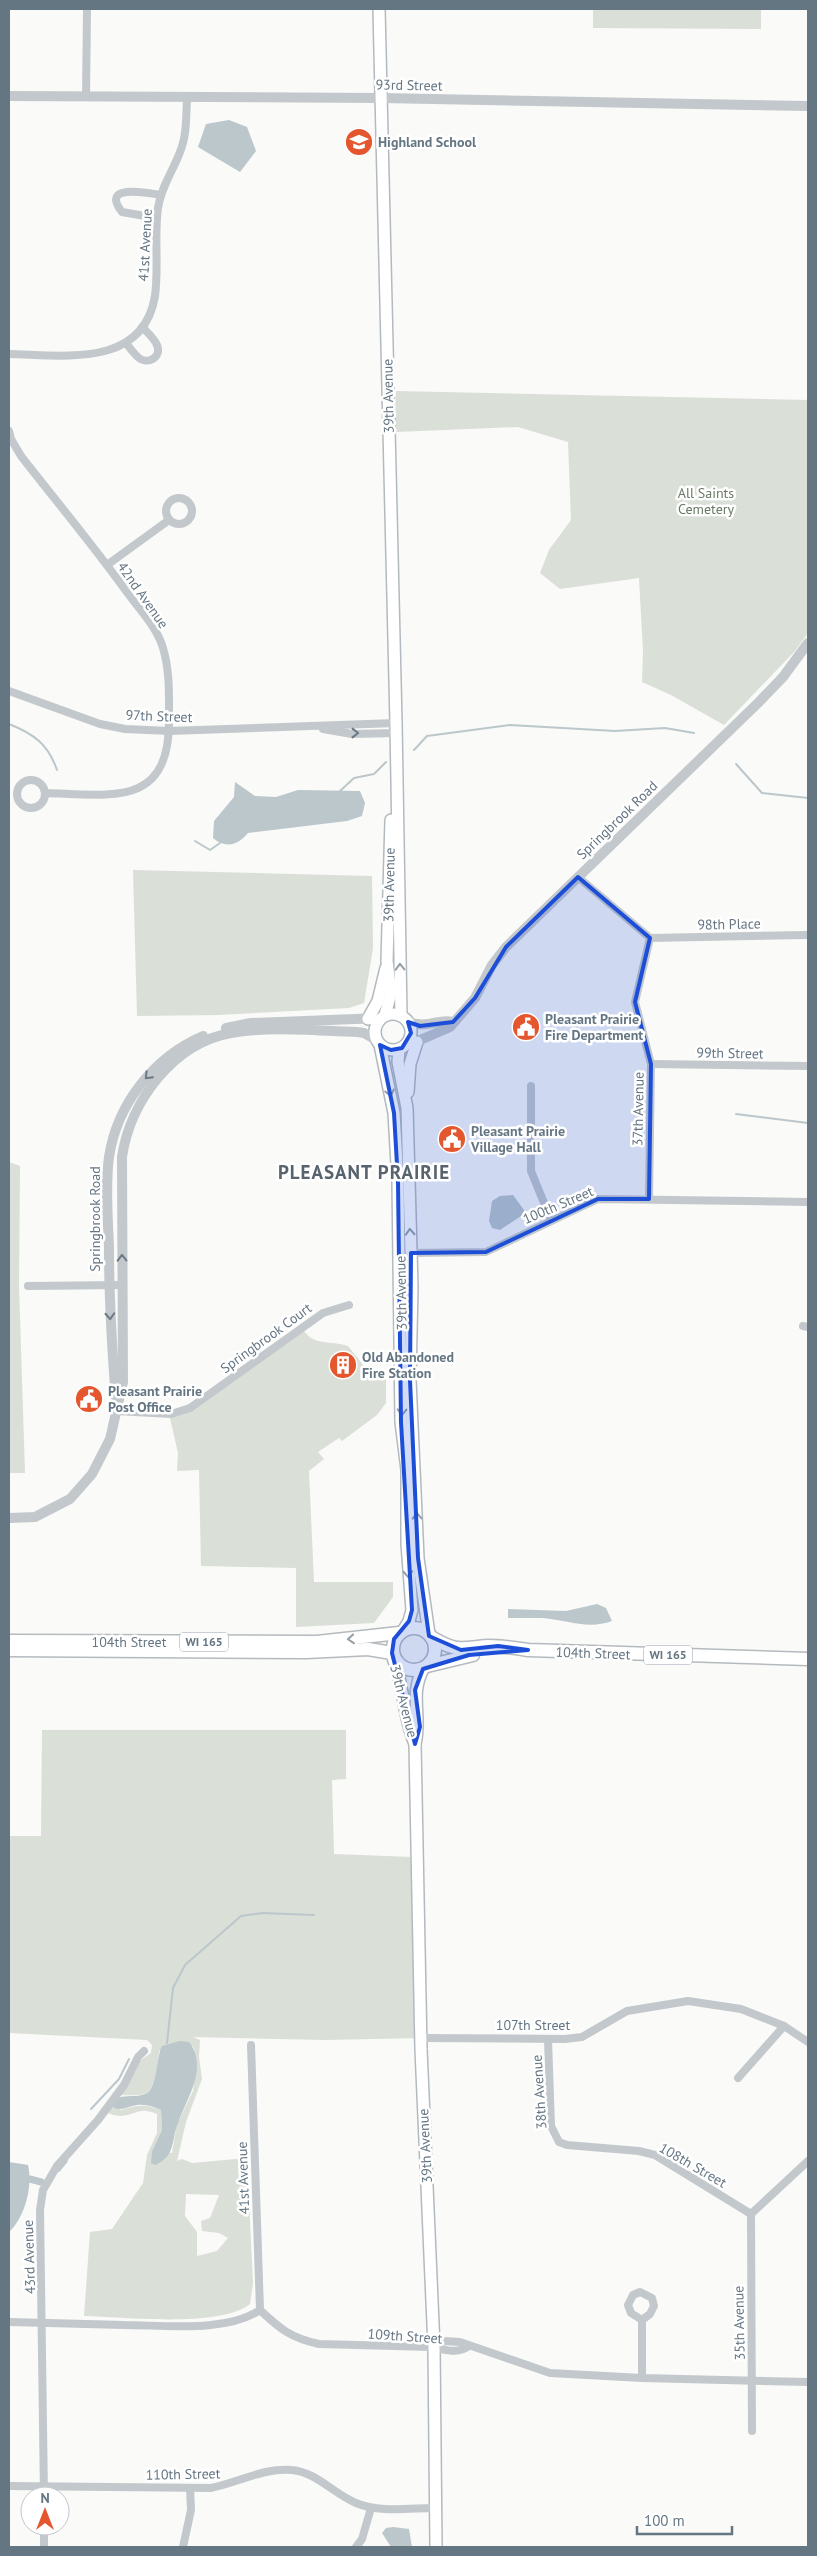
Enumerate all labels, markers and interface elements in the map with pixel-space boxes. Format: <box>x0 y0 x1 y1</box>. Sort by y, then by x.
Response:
street label: 93rd Street <box>375 75 443 95</box>
school or university icon: Highland School <box>344 127 374 157</box>
place label: Highland School <box>378 133 477 151</box>
street label: 41st Avenue <box>134 208 156 282</box>
street label: 39th Avenue <box>378 359 398 433</box>
park label: All Saints Cemetery <box>678 484 735 518</box>
street label: 42nd Avenue <box>113 558 173 632</box>
street label: 97th Street <box>125 706 193 726</box>
one-way arrow <box>352 728 359 738</box>
street label: Springbrook Road <box>573 777 661 863</box>
street label: 39th Avenue <box>379 848 399 922</box>
street label: 98th Place <box>697 914 761 934</box>
one-way arrow <box>395 963 405 970</box>
place label: Pleasant Prairie Fire Department <box>545 1010 643 1044</box>
public building icon: Pleasant Prairie Fire Department <box>511 1012 541 1042</box>
street label: 99th Street <box>696 1043 764 1063</box>
one-way arrow <box>145 1070 154 1079</box>
street label: 37th Avenue <box>628 1072 648 1146</box>
one-way arrow <box>384 1088 395 1097</box>
place label: Pleasant Prairie Village Hall <box>470 1122 565 1156</box>
public building icon: Pleasant Prairie Village Hall <box>437 1124 467 1154</box>
district label: PLEASANT PRAIRIE <box>278 1160 450 1184</box>
street label: Springbrook Road <box>86 1166 104 1272</box>
street label: 100th Street <box>520 1182 596 1228</box>
one-way arrow <box>405 1227 415 1235</box>
one-way arrow <box>117 1254 127 1262</box>
street label: 39th Avenue <box>391 1256 411 1330</box>
street label: Springbrook Court <box>217 1299 315 1377</box>
one-way arrow <box>105 1312 116 1320</box>
place label: Old Abandoned Fire Station <box>362 1348 454 1382</box>
building icon: Old Abandoned Fire Station <box>328 1350 358 1380</box>
place label: Pleasant Prairie Post Office <box>108 1382 202 1416</box>
public building icon: Pleasant Prairie Post Office <box>74 1384 104 1414</box>
one-way arrow <box>396 1409 407 1417</box>
one-way arrow <box>411 1512 422 1520</box>
one-way arrow <box>403 1571 413 1579</box>
road number: WI 165 <box>180 1632 228 1651</box>
street label: 104th Street <box>92 1633 167 1651</box>
one-way arrow <box>346 1633 354 1644</box>
street label: 104th Street <box>555 1643 631 1663</box>
road number: WI 165 <box>644 1646 692 1664</box>
street label: 39th Avenue <box>386 1663 422 1739</box>
street label: 107th Street <box>496 2016 570 2034</box>
street label: 38th Avenue <box>527 2054 551 2130</box>
street label: 39th Avenue <box>414 2108 436 2184</box>
street label: 108th Street <box>656 2139 730 2192</box>
street label: 41st Avenue <box>233 2141 253 2215</box>
street label: 43rd Avenue <box>19 2219 39 2295</box>
street label: 35th Avenue <box>729 2286 749 2360</box>
street label: 109th Street <box>367 2324 443 2348</box>
street label: 110th Street <box>145 2464 221 2484</box>
north arrow <box>20 2486 70 2536</box>
text: N <box>40 2489 50 2507</box>
scale bar <box>637 2504 732 2536</box>
text: 100 m <box>644 2511 685 2530</box>

